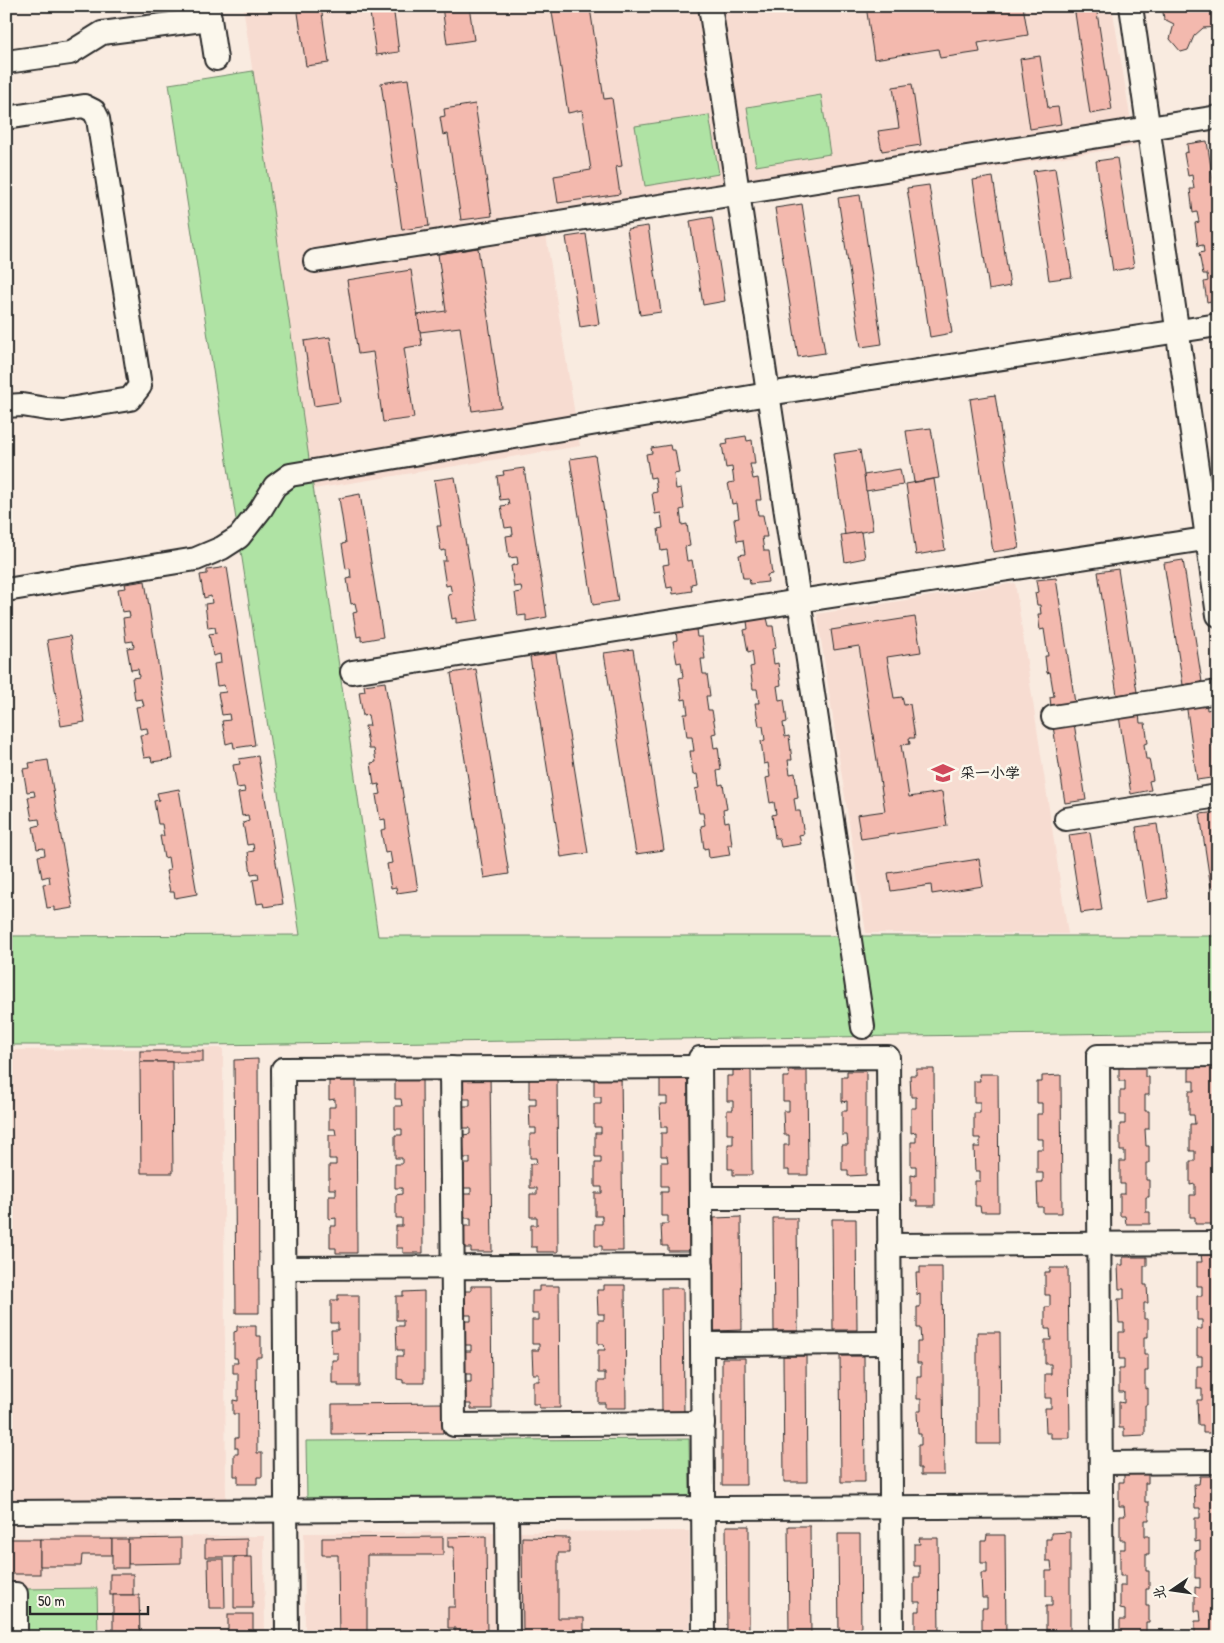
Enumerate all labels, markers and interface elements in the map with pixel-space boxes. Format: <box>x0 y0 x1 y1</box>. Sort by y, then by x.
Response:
school or university icon: 采一小学 <box>930 760 956 786</box>
place label: 采一小学 <box>960 762 1020 783</box>
north arrow <box>1146 1566 1196 1616</box>
scale bar <box>30 1583 148 1615</box>
text: 北 <box>1148 1584 1170 1602</box>
text: 50 m <box>38 1590 65 1611</box>

